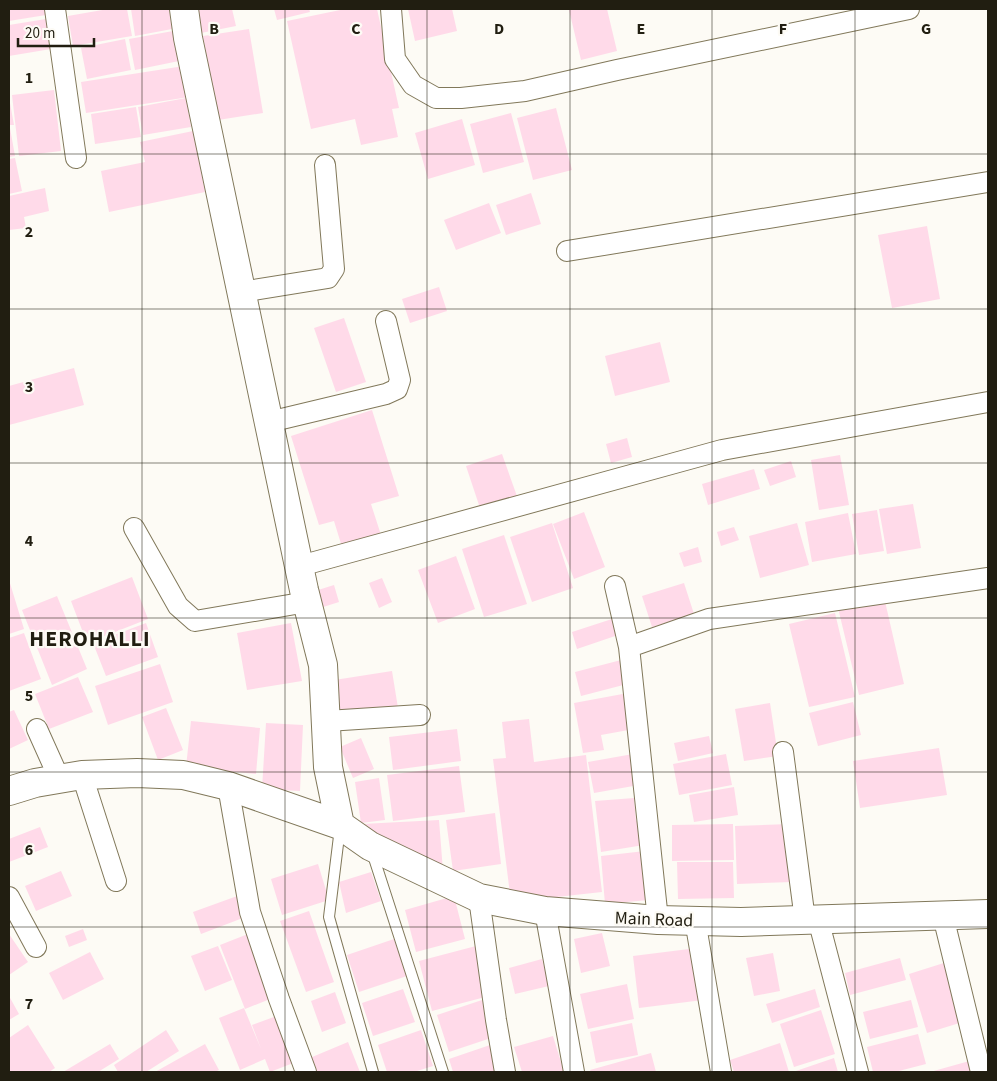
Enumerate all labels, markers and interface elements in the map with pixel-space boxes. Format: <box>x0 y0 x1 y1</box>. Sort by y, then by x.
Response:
scale bar <box>18 15 94 47</box>
text: B <box>209 18 219 40</box>
text: C <box>351 18 361 40</box>
text: D <box>494 18 504 40</box>
text: E <box>637 18 645 40</box>
text: F <box>779 18 787 40</box>
text: G <box>921 18 931 40</box>
text: 20 m <box>25 23 55 44</box>
text: 1 <box>25 67 33 89</box>
text: 2 <box>25 221 33 243</box>
text: 3 <box>25 376 33 398</box>
text: 4 <box>25 530 34 552</box>
district label: HEROHALLI <box>29 623 151 655</box>
text: 5 <box>25 685 33 707</box>
text: 6 <box>25 839 33 861</box>
street label: Main Road <box>614 906 694 933</box>
text: 7 <box>25 993 33 1015</box>

